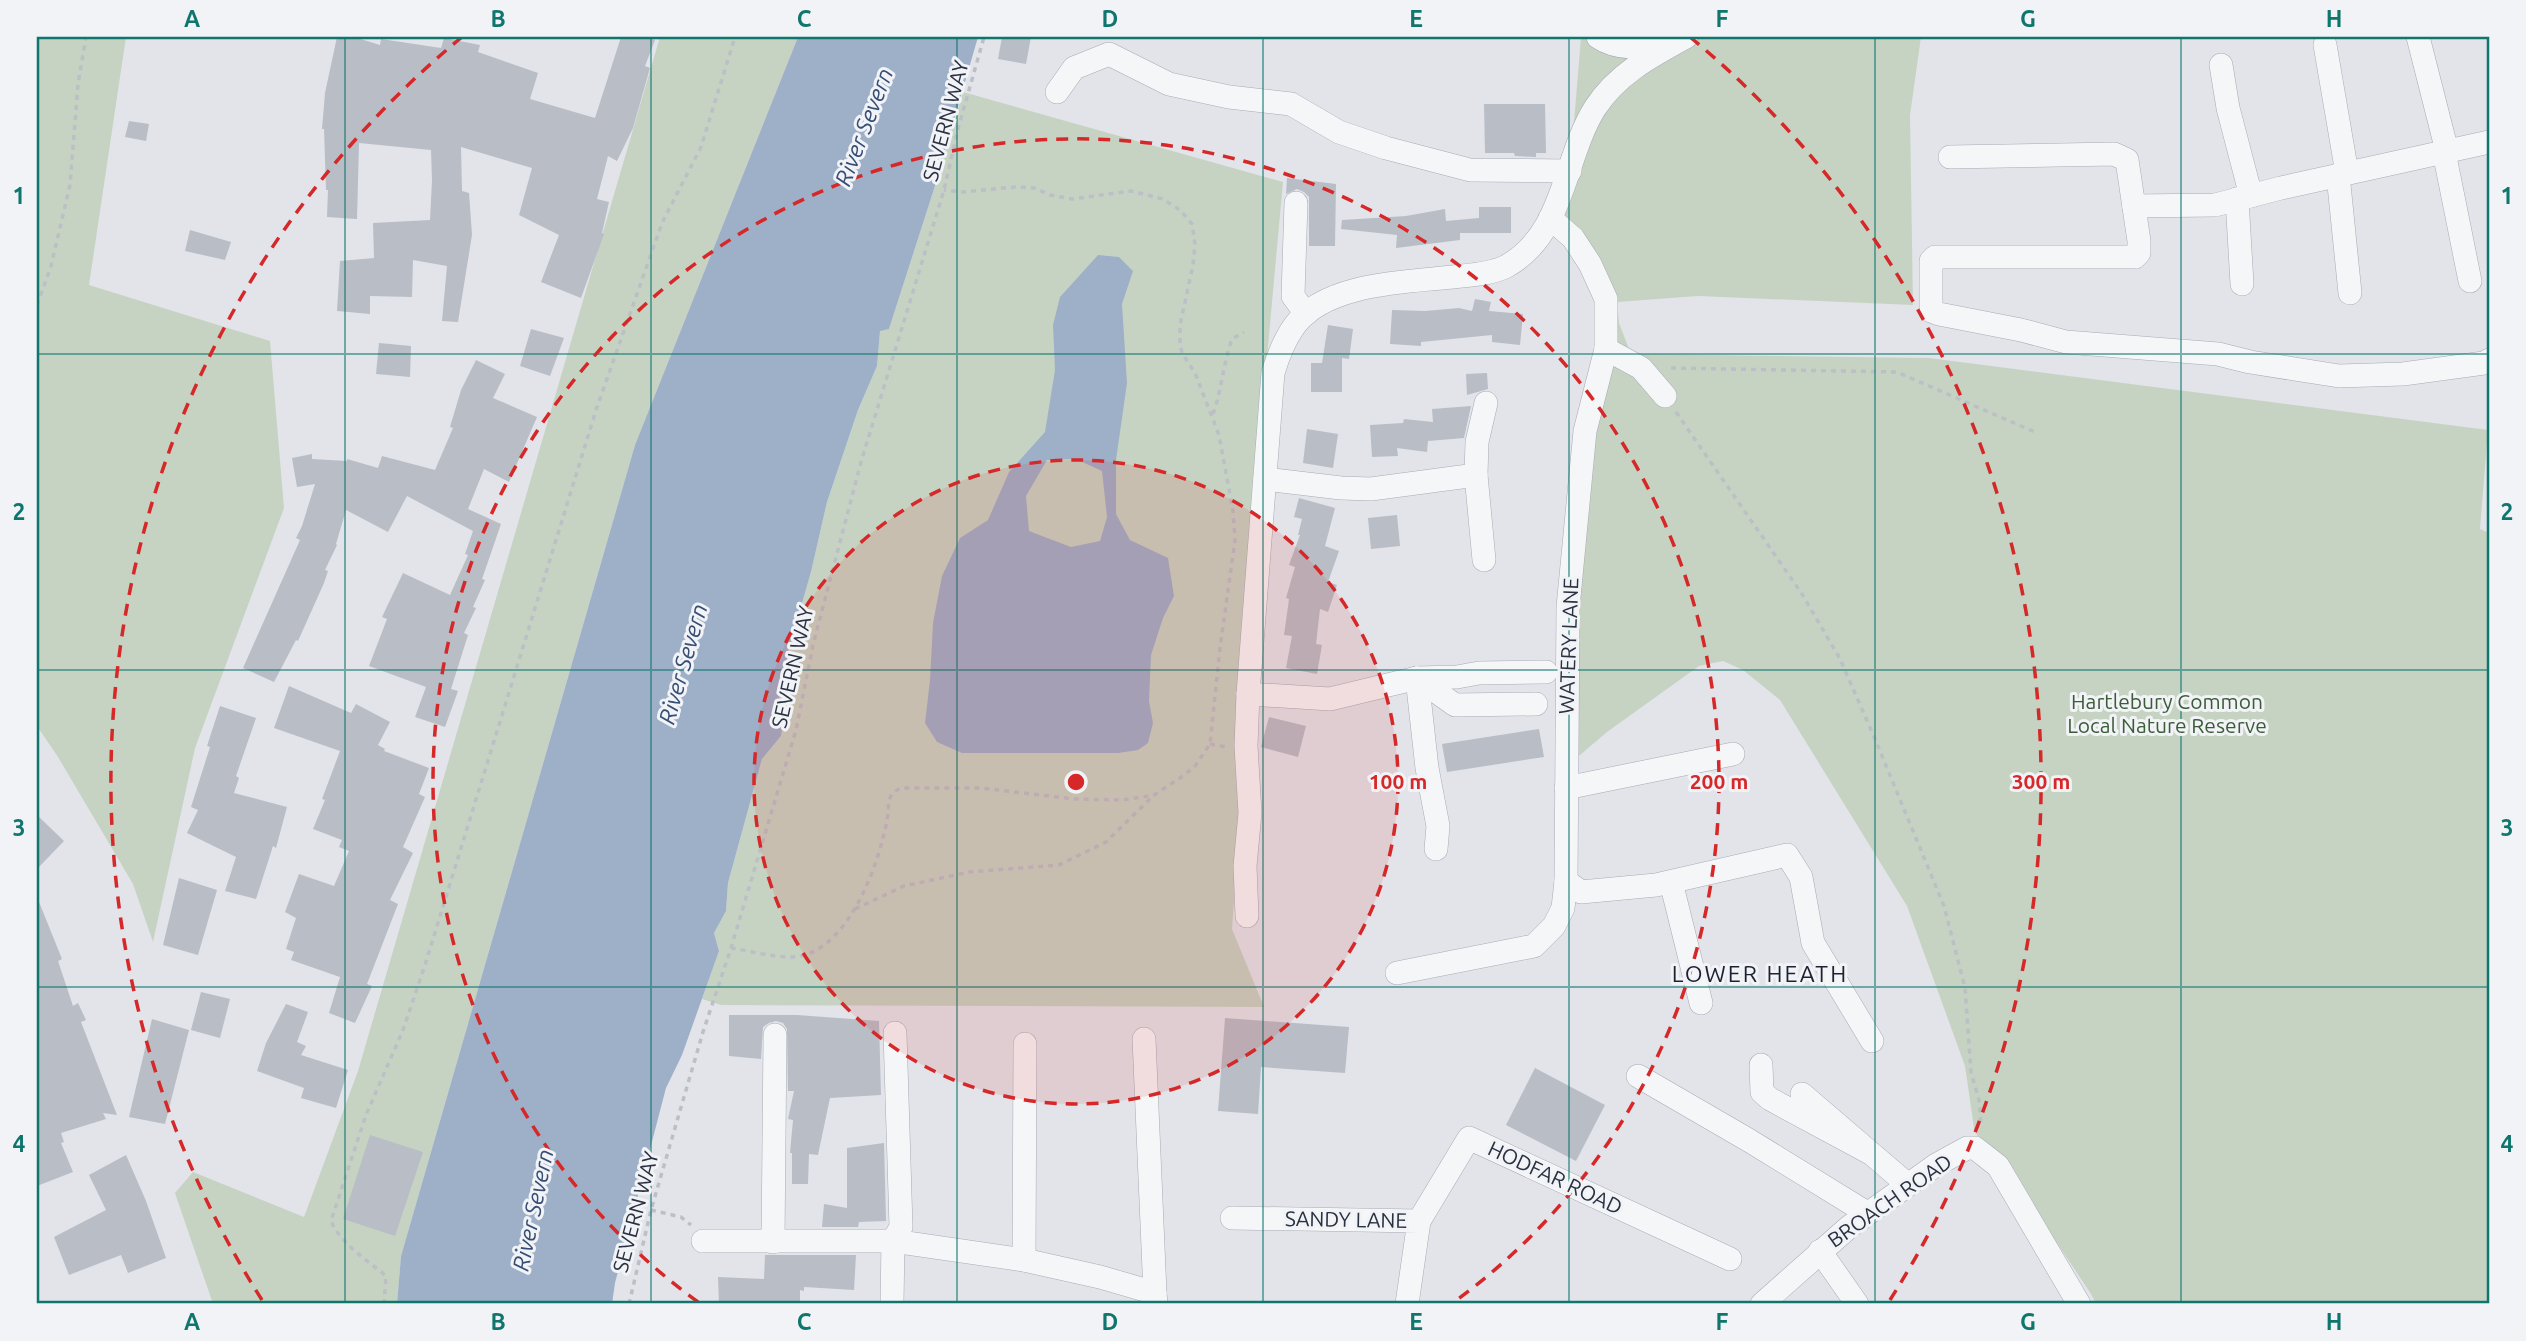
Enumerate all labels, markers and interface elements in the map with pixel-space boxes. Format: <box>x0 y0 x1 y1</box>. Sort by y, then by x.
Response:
text: A <box>184 6 200 31</box>
text: B <box>490 6 506 31</box>
text: C <box>797 6 812 31</box>
text: D <box>1102 6 1118 31</box>
text: E <box>1409 6 1423 31</box>
text: F <box>1716 6 1729 31</box>
text: G <box>2020 6 2036 31</box>
text: H <box>2326 6 2342 31</box>
street label: SEVERN WAY <box>917 58 973 184</box>
water label: River Severn <box>830 65 897 189</box>
text: 1 <box>13 183 25 208</box>
text: 1 <box>2501 183 2513 208</box>
text: 2 <box>13 499 25 524</box>
text: 2 <box>2501 499 2513 524</box>
street label: WATERY LANE <box>1554 577 1582 715</box>
water label: River Severn <box>653 601 712 727</box>
street label: SEVERN WAY <box>766 604 818 730</box>
park label: Hartlebury Common Local Nature Reserve <box>2067 689 2267 737</box>
text: 100 m <box>1369 769 1427 793</box>
text: 200 m <box>1690 769 1748 793</box>
text: 300 m <box>2012 769 2070 793</box>
centre of rings <box>1064 770 1088 794</box>
text: 3 <box>13 815 25 840</box>
text: 3 <box>2501 815 2513 840</box>
district label: LOWER HEATH <box>1672 961 1848 986</box>
text: 4 <box>13 1131 26 1156</box>
text: 4 <box>2501 1131 2514 1156</box>
street label: HODFAR ROAD <box>1485 1136 1626 1219</box>
water label: River Severn <box>507 1147 558 1273</box>
street label: SEVERN WAY <box>607 1149 663 1275</box>
street label: BROACH ROAD <box>1823 1149 1956 1252</box>
street label: SANDY LANE <box>1285 1206 1407 1232</box>
text: A <box>184 1309 200 1334</box>
text: B <box>490 1309 506 1334</box>
text: C <box>797 1309 812 1334</box>
text: D <box>1102 1309 1118 1334</box>
text: E <box>1409 1309 1423 1334</box>
text: F <box>1716 1309 1729 1334</box>
text: G <box>2020 1309 2036 1334</box>
text: H <box>2326 1309 2342 1334</box>

